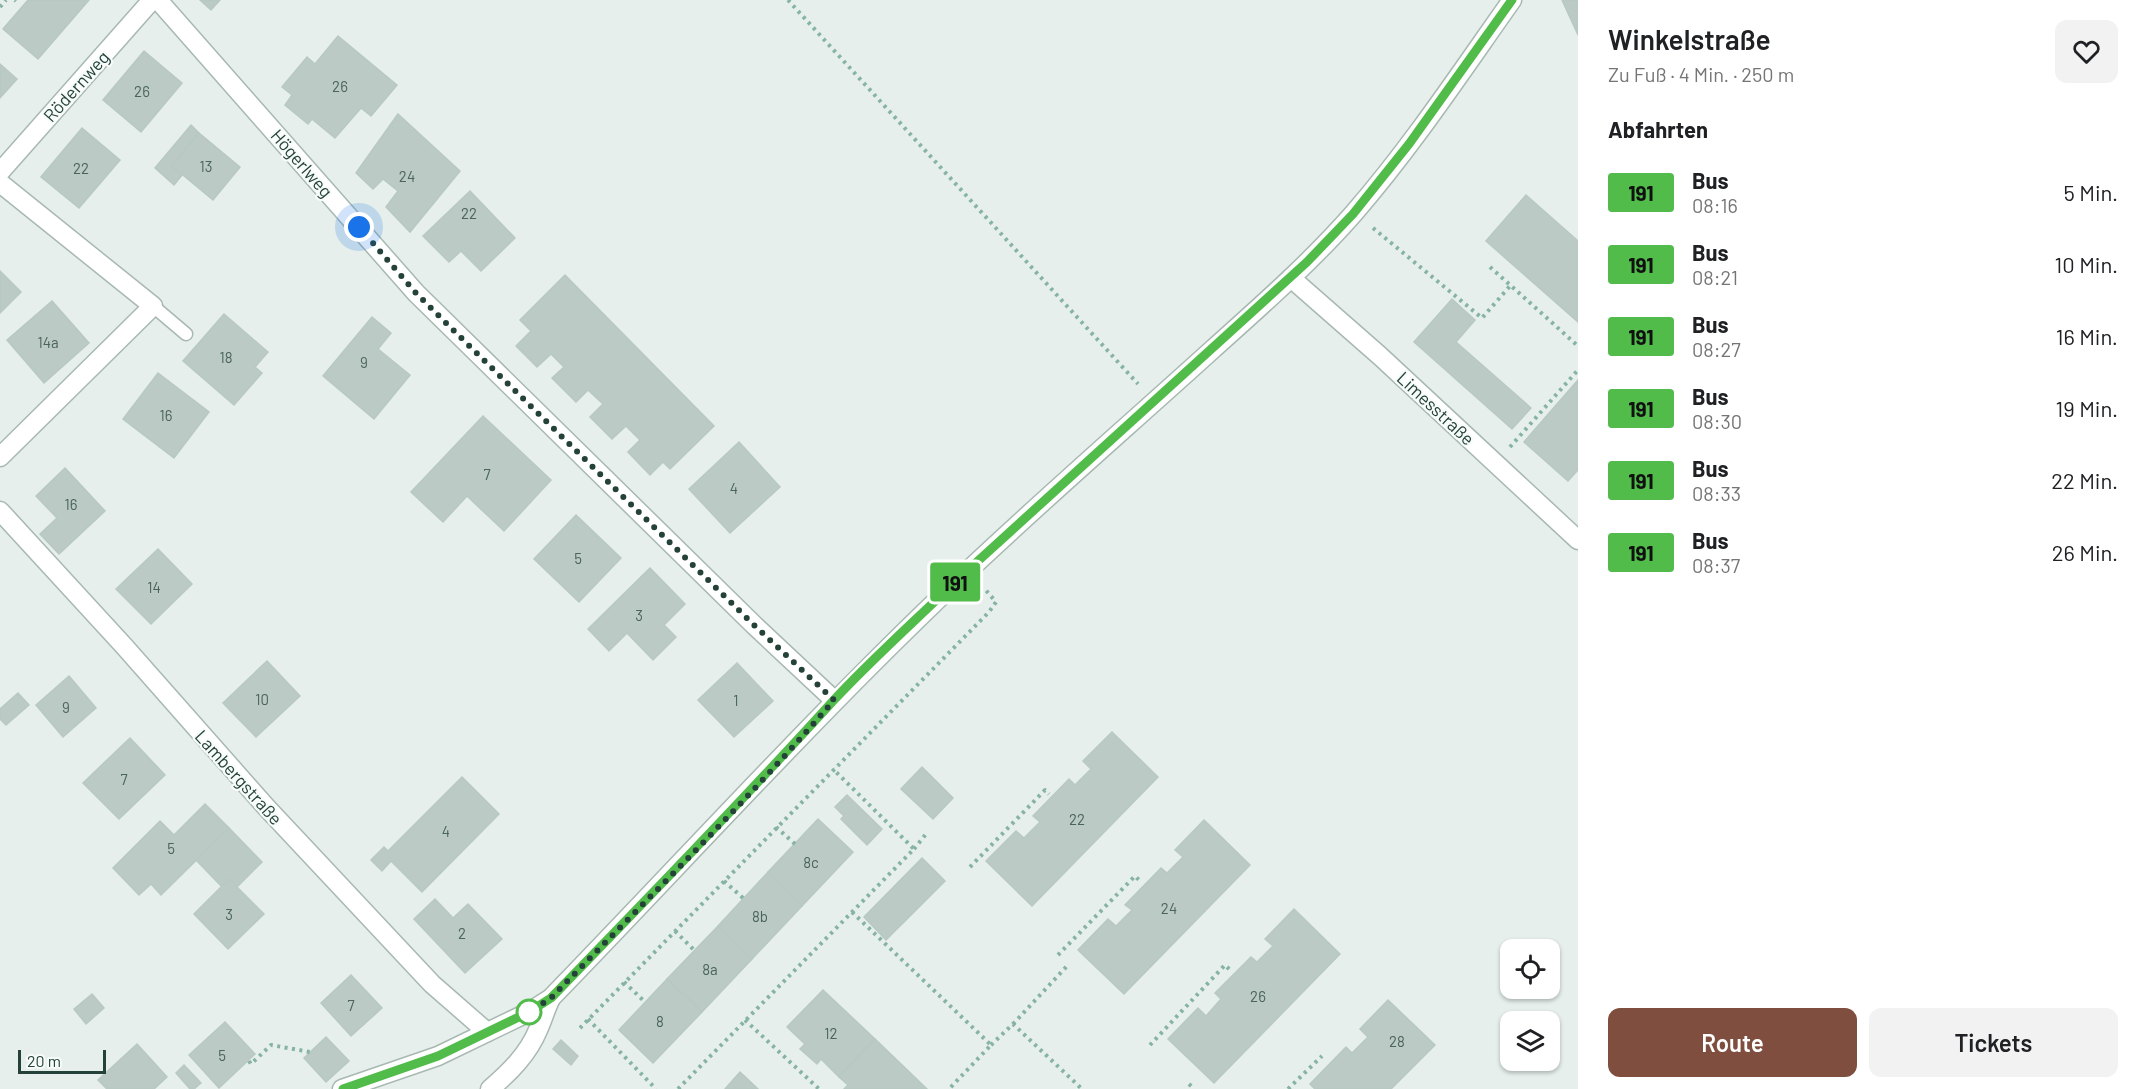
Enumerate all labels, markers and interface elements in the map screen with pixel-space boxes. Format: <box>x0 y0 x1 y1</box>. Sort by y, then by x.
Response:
button: heart <box>2055 20 2118 83</box>
text: Winkelstraße <box>1608 22 1771 56</box>
street label: Rödernweg <box>38 46 114 126</box>
text: Zu Fuß · 4 Min. · 250 m <box>1608 62 1794 86</box>
house number: 26 <box>332 77 348 95</box>
house number: 26 <box>134 82 150 100</box>
text: Abfahrten <box>1608 116 1708 142</box>
street label: Högerlweg <box>266 124 338 202</box>
house number: 13 <box>200 157 212 175</box>
house number: 22 <box>73 159 89 177</box>
house number: 24 <box>399 167 415 185</box>
text: Bus <box>1692 167 1729 193</box>
text: 5 Min. <box>2063 179 2118 205</box>
text: 191 <box>1628 180 1654 205</box>
text: 08:16 <box>1692 193 1738 217</box>
house number: 22 <box>461 204 477 222</box>
your location <box>344 212 374 242</box>
text: Bus <box>1692 239 1729 265</box>
text: 10 Min. <box>2055 251 2118 277</box>
text: 191 <box>1628 252 1654 277</box>
text: 08:21 <box>1692 265 1738 289</box>
text: Bus <box>1692 311 1729 337</box>
text: 16 Min. <box>2056 323 2118 349</box>
text: 191 <box>1628 324 1654 349</box>
house number: 14a <box>37 333 59 351</box>
text: 08:27 <box>1692 337 1741 361</box>
house number: 18 <box>219 348 233 366</box>
house number: 9 <box>360 353 368 371</box>
street label: Limesstraße <box>1393 367 1479 449</box>
text: Bus <box>1692 383 1729 409</box>
text: 19 Min. <box>2056 395 2118 421</box>
text: 191 <box>1628 396 1654 421</box>
house number: 16 <box>160 406 172 424</box>
text: 08:30 <box>1692 409 1742 433</box>
text: Bus <box>1692 455 1729 481</box>
house number: 7 <box>483 465 491 483</box>
text: 22 Min. <box>2051 467 2118 493</box>
text: 191 <box>1628 468 1654 493</box>
house number: 4 <box>730 479 738 497</box>
text: 08:33 <box>1692 481 1741 505</box>
house number: 16 <box>65 495 77 513</box>
text: Bus <box>1692 527 1729 553</box>
text: 26 Min. <box>2052 539 2118 565</box>
text: 191 <box>1628 540 1654 565</box>
house number: 5 <box>574 549 582 567</box>
text: 08:37 <box>1692 553 1740 577</box>
line badge: 191 <box>920 562 990 602</box>
text: 191 <box>942 570 968 595</box>
house number: 14 <box>147 578 161 596</box>
house number: 3 <box>635 606 643 624</box>
house number: 10 <box>255 690 269 708</box>
house number: 1 <box>733 691 739 709</box>
house number: 9 <box>62 698 70 716</box>
street label: Lambergstraße <box>191 725 287 829</box>
house number: 7 <box>120 770 128 788</box>
house number: 22 <box>1069 810 1085 828</box>
house number: 4 <box>442 822 450 840</box>
house number: 5 <box>167 839 175 857</box>
house number: 8c <box>803 853 819 871</box>
house number: 24 <box>1161 899 1177 917</box>
house number: 3 <box>225 905 233 923</box>
house number: 8b <box>752 907 768 925</box>
house number: 2 <box>458 924 466 942</box>
map controls <box>1500 939 1560 1071</box>
button: locate <box>1500 939 1560 999</box>
house number: 8a <box>702 960 718 978</box>
house number: 26 <box>1250 987 1266 1005</box>
house number: 7 <box>347 996 355 1014</box>
unlabelled marker <box>516 999 542 1025</box>
button: Route <box>1608 1008 1857 1077</box>
button: Tickets <box>1869 1008 2118 1077</box>
button: layers <box>1500 1011 1560 1071</box>
house number: 8 <box>656 1012 664 1030</box>
house number: 12 <box>824 1024 838 1042</box>
house number: 28 <box>1389 1032 1405 1050</box>
house number: 5 <box>218 1046 226 1064</box>
scale bar <box>18 1047 106 1074</box>
text: 20 m <box>27 1051 61 1070</box>

